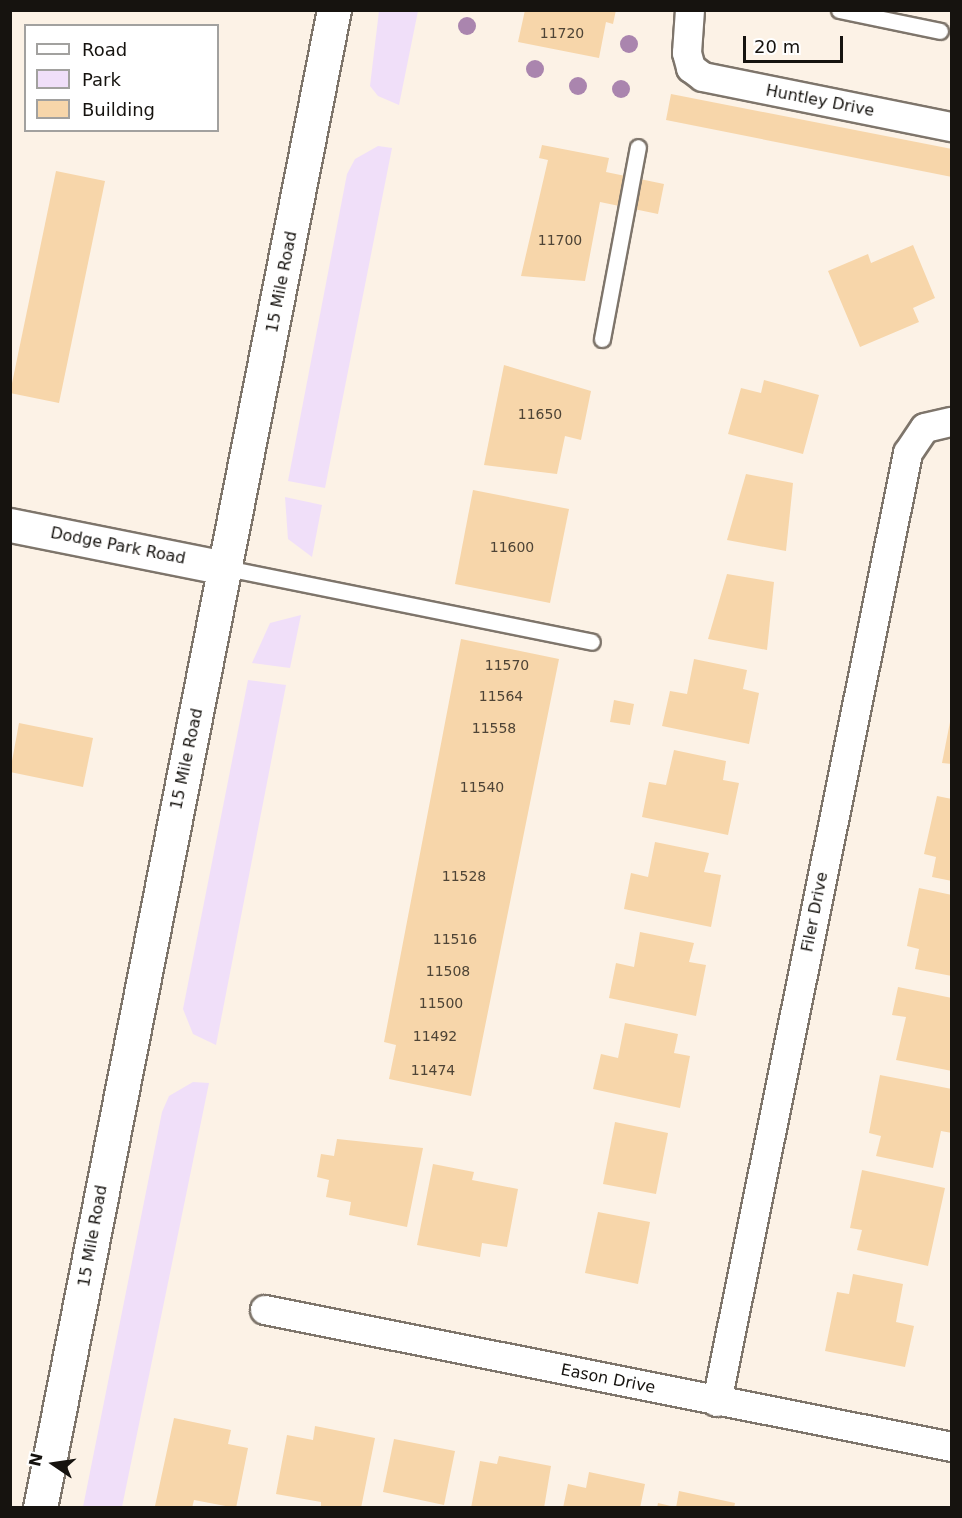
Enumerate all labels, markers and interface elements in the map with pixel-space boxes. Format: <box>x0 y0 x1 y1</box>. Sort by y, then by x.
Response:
legend <box>24 24 219 132</box>
scale bar <box>746 24 846 62</box>
house number: 11720 <box>540 25 584 41</box>
text: 20 m <box>754 36 800 57</box>
text: Road <box>82 39 127 60</box>
text: Park <box>82 69 121 90</box>
street label: Huntley Drive <box>764 81 876 121</box>
text: Building <box>82 99 155 120</box>
street label: 15 Mile Road <box>263 230 301 334</box>
house number: 11700 <box>538 232 582 248</box>
house number: 11650 <box>518 406 562 422</box>
street label: Dodge Park Road <box>49 523 187 569</box>
house number: 11600 <box>490 539 534 555</box>
house number: 11570 <box>485 657 529 673</box>
house number: 11564 <box>479 688 523 704</box>
street label: 15 Mile Road <box>167 707 207 811</box>
house number: 11558 <box>472 720 516 736</box>
house number: 11540 <box>460 779 504 795</box>
house number: 11528 <box>442 868 486 884</box>
street label: Filer Drive <box>798 870 832 954</box>
house number: 11516 <box>433 931 477 947</box>
house number: 11508 <box>426 963 470 979</box>
house number: 11500 <box>419 995 463 1011</box>
house number: 11492 <box>413 1028 457 1044</box>
house number: 11474 <box>411 1062 455 1078</box>
street label: 15 Mile Road <box>75 1184 111 1288</box>
street label: Eason Drive <box>559 1360 657 1398</box>
north arrow <box>24 1434 84 1494</box>
text: N <box>25 1451 47 1469</box>

